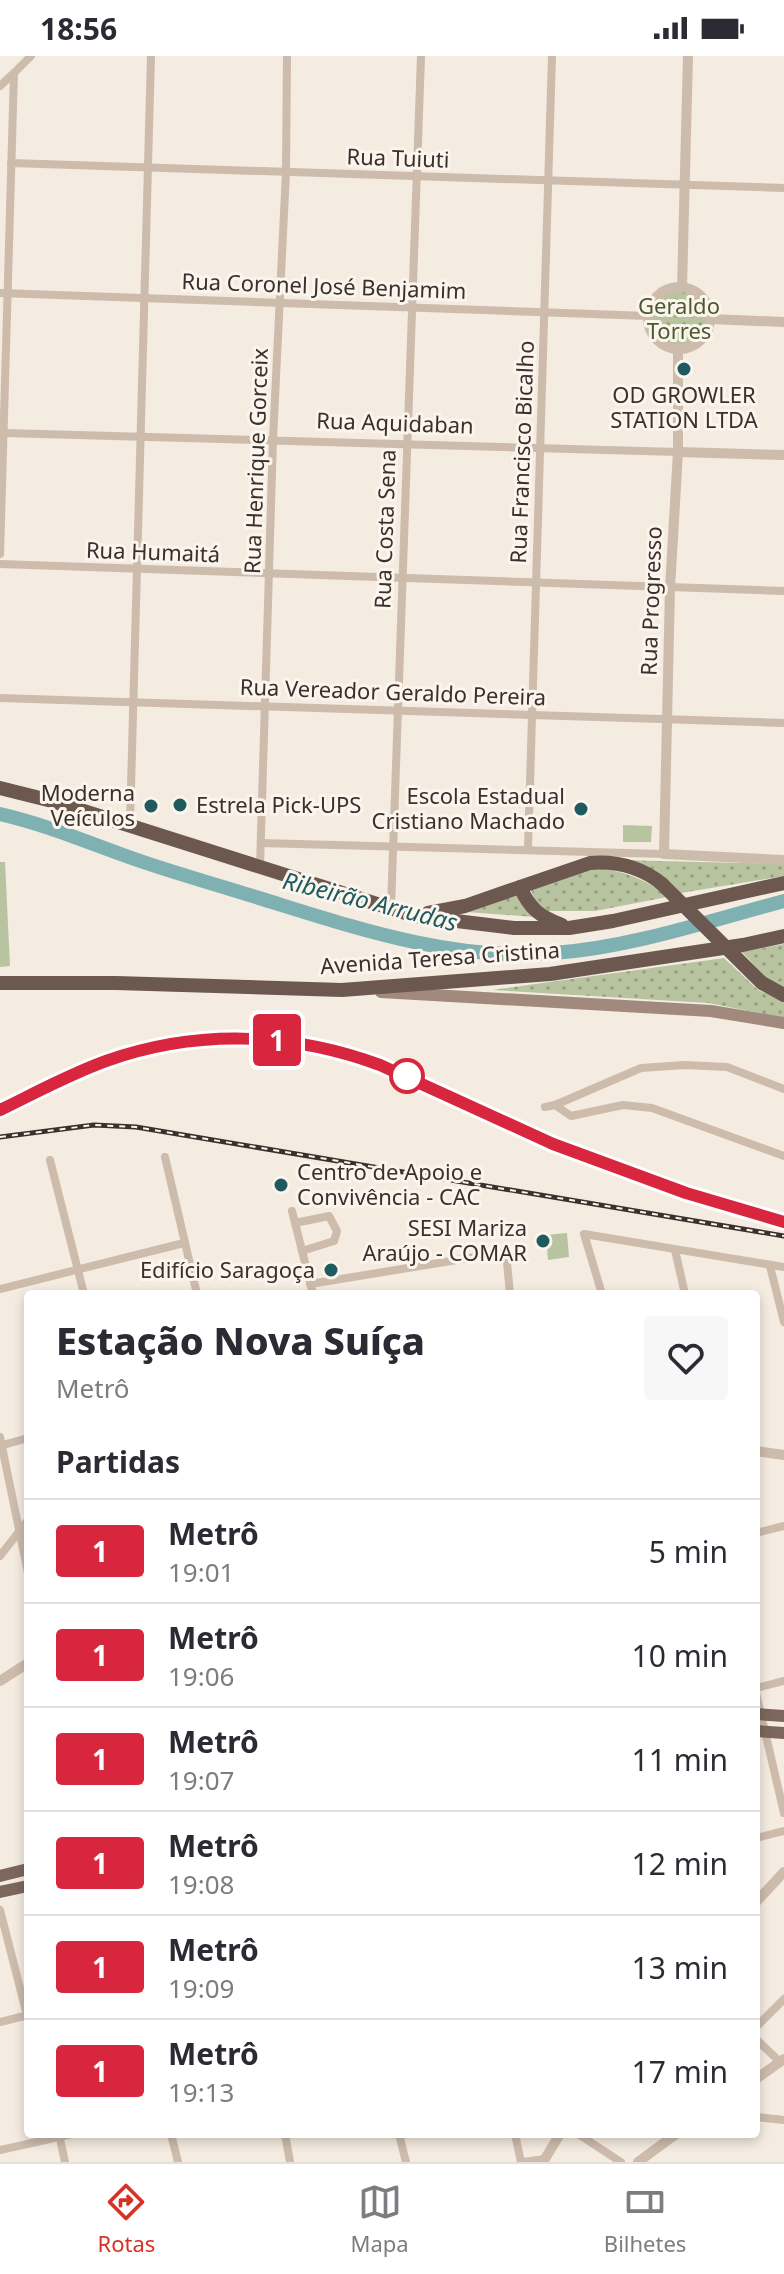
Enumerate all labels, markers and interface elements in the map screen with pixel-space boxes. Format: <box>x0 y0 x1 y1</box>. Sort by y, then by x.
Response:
text: 18:56 <box>40 8 117 49</box>
street label: Rua Tuiuti <box>346 140 450 174</box>
street label: Rua Coronel José Benjamim <box>181 265 467 305</box>
park label: Geraldo Torres <box>638 290 720 345</box>
street label: Rua Francisco Bicalho <box>502 340 540 564</box>
street label: Rua Henrique Gorceix <box>236 347 274 574</box>
marker: OD GROWLER STATION LTDA <box>675 360 693 378</box>
place label: OD GROWLER STATION LTDA <box>610 379 759 434</box>
street label: Rua Aquidaban <box>316 404 474 440</box>
street label: Rua Costa Sena <box>366 449 402 609</box>
street label: Rua Progresso <box>632 526 668 676</box>
street label: Rua Humaitá <box>85 534 221 568</box>
street label: Rua Vereador Geraldo Pereira <box>239 671 547 711</box>
place label: Moderna Veículos <box>41 777 135 832</box>
place label: Escola Estadual Cristiano Machado <box>372 780 565 835</box>
place label: Estrela Pick-UPS <box>196 789 361 819</box>
marker: Estrela Pick-UPS <box>171 796 189 814</box>
marker: Moderna Veículos <box>142 797 160 815</box>
marker: Escola Estadual Cristiano Machado <box>572 800 590 818</box>
water label: Ribeirão Arrudas <box>280 863 461 938</box>
street label: Avenida Teresa Cristina <box>319 934 561 980</box>
line badge: 1 <box>251 1014 303 1066</box>
text: 1 <box>269 1021 285 1059</box>
unlabelled marker <box>390 1059 424 1093</box>
place label: Centro de Apoio e Convivência - CAC <box>297 1156 482 1211</box>
marker: Centro de Apoio e Convivência - CAC <box>272 1176 290 1194</box>
place label: SESI Mariza Araújo - COMAR <box>363 1212 527 1267</box>
marker: SESI Mariza Araújo - COMAR <box>534 1232 552 1250</box>
place label: Edifício Saragoça <box>140 1254 315 1284</box>
marker: Edifício Saragoça <box>322 1261 340 1279</box>
text: Estação Nova Suíça <box>56 1314 425 1366</box>
button: heart <box>644 1316 728 1400</box>
text: Metrô <box>56 1370 130 1406</box>
text: Partidas <box>56 1441 180 1482</box>
text: Metrô <box>168 1513 259 1554</box>
text: 5 min <box>649 1531 728 1572</box>
text: 1 <box>92 1532 108 1570</box>
text: 19:01 <box>168 1554 234 1590</box>
text: Metrô <box>168 1617 259 1658</box>
text: 10 min <box>632 1635 728 1676</box>
text: 1 <box>92 1636 108 1674</box>
text: 19:06 <box>168 1658 234 1694</box>
text: Metrô <box>168 1721 259 1762</box>
text: 11 min <box>632 1739 728 1780</box>
text: 1 <box>92 1740 108 1778</box>
text: 19:07 <box>168 1762 234 1798</box>
text: Metrô <box>168 1825 259 1866</box>
text: 12 min <box>632 1843 728 1884</box>
text: 1 <box>92 1844 108 1882</box>
text: 19:08 <box>168 1866 234 1902</box>
text: Metrô <box>168 1929 259 1970</box>
text: 13 min <box>632 1947 728 1988</box>
text: 1 <box>92 1948 108 1986</box>
text: 19:09 <box>168 1970 234 2006</box>
text: Metrô <box>168 2033 259 2074</box>
text: 17 min <box>632 2051 728 2092</box>
text: 1 <box>92 2052 108 2090</box>
text: 19:13 <box>168 2074 234 2110</box>
tab: Rotas <box>98 2180 155 2258</box>
tab: Mapa <box>351 2180 409 2258</box>
tab: Bilhetes <box>604 2180 686 2258</box>

